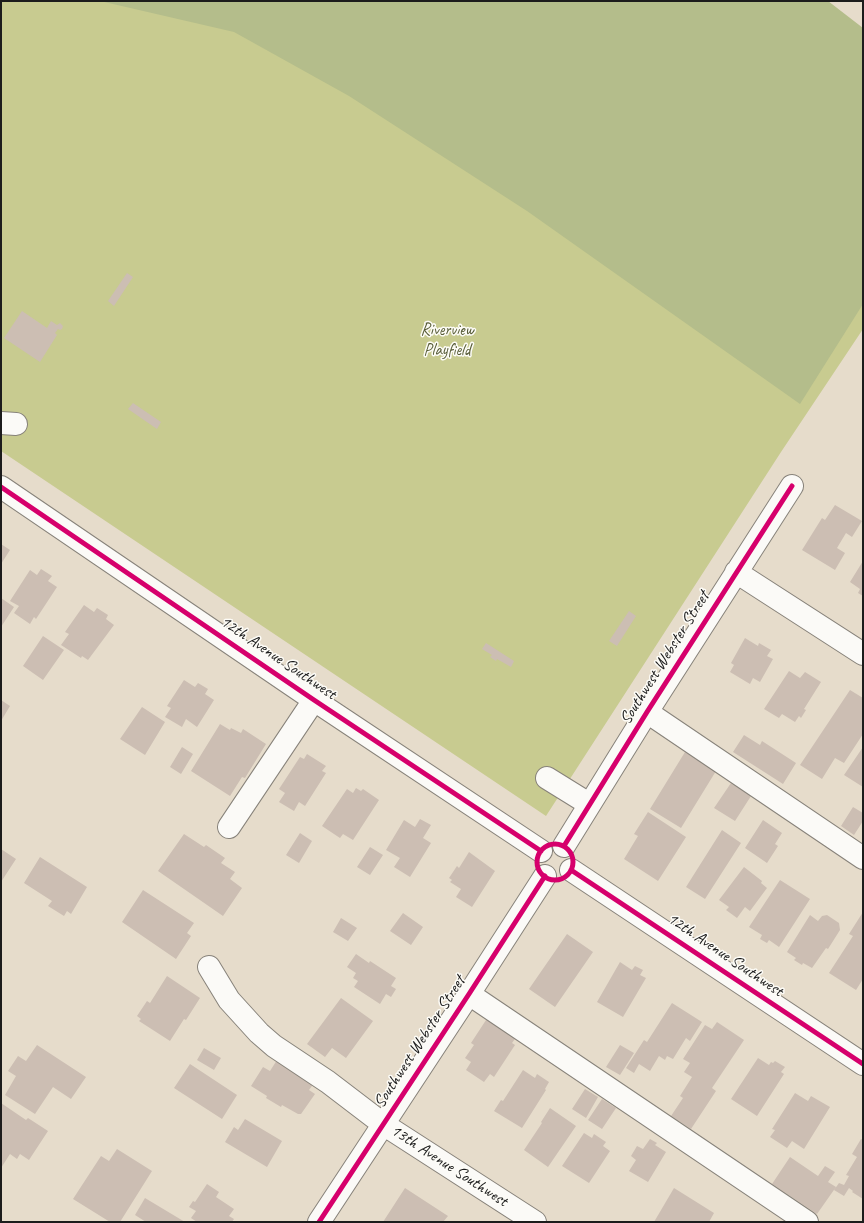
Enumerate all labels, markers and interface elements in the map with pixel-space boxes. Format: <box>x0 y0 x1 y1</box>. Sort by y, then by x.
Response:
park label: Riverview Playfield <box>421 321 473 361</box>
street label: Southwest Webster Street <box>616 588 714 728</box>
street label: 12th Avenue Southwest <box>216 612 340 704</box>
street label: 12th Avenue Southwest <box>663 909 787 1001</box>
street label: Southwest Webster Street <box>370 972 470 1112</box>
street label: 13th Avenue Southwest <box>387 1121 511 1211</box>

